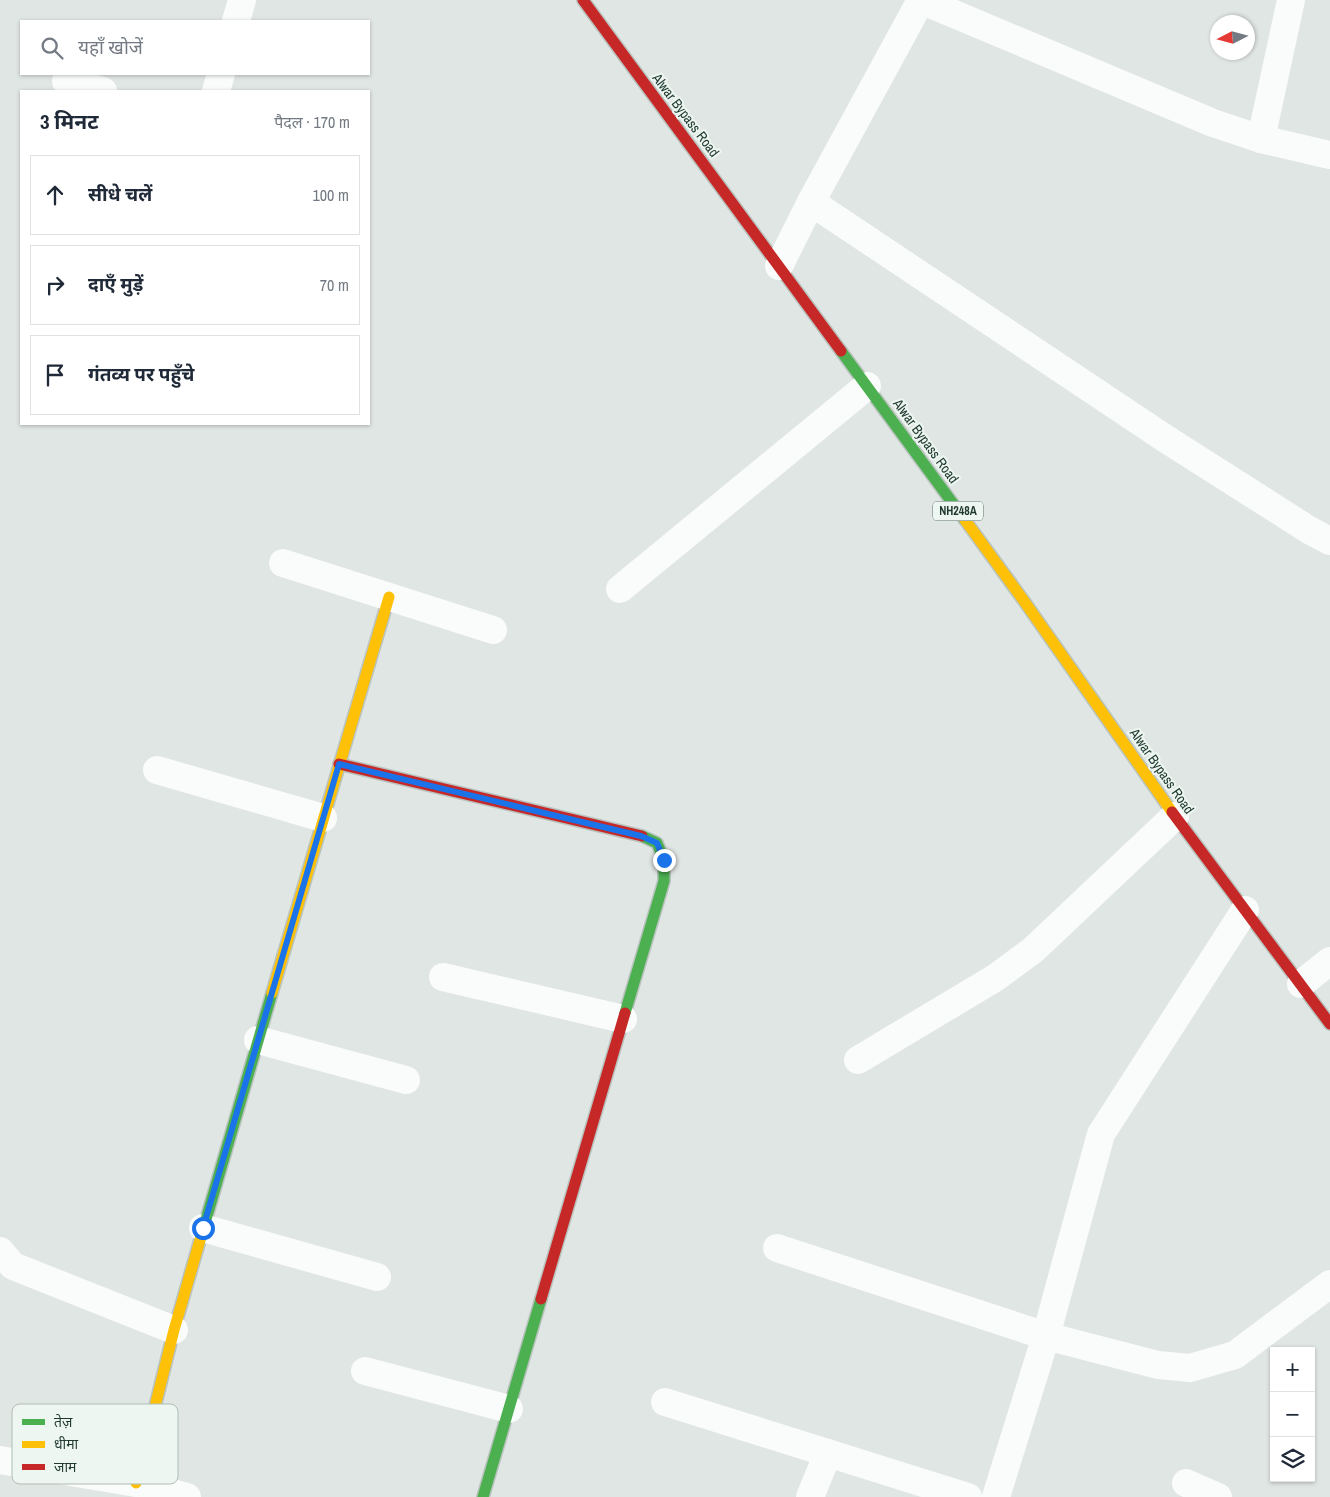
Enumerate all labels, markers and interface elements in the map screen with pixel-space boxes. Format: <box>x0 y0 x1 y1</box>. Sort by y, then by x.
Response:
north arrow <box>1210 15 1255 60</box>
search box <box>20 20 370 75</box>
icon: search <box>38 34 66 62</box>
text: यहाँ खोजें <box>78 34 143 60</box>
street label: Alwar Bypass Road <box>648 69 723 160</box>
text: 3 मिनट <box>40 107 98 136</box>
text: पैदल · 170 m <box>274 111 350 133</box>
icon: ahead <box>41 181 69 209</box>
text: सीधे चलें <box>88 181 152 207</box>
text: 100 m <box>313 184 349 206</box>
icon: right <box>41 271 69 299</box>
text: दाएँ मुड़ें <box>88 271 143 297</box>
text: 70 m <box>320 274 349 296</box>
icon: arrive <box>41 361 69 389</box>
text: गंतव्य पर पहुँचे <box>88 361 194 387</box>
street label: Alwar Bypass Road <box>889 394 963 487</box>
road number: NH248A <box>933 502 983 520</box>
street label: Alwar Bypass Road <box>1125 724 1198 817</box>
route end <box>653 849 676 872</box>
route start <box>192 1217 215 1240</box>
map controls <box>1270 1347 1315 1482</box>
button: + <box>1270 1347 1315 1392</box>
button: − <box>1270 1392 1315 1437</box>
legend <box>12 1404 178 1484</box>
text: तेज़ <box>54 1413 73 1431</box>
text: धीमा <box>54 1435 79 1453</box>
button: layers <box>1270 1437 1315 1482</box>
text: जाम <box>54 1458 77 1476</box>

